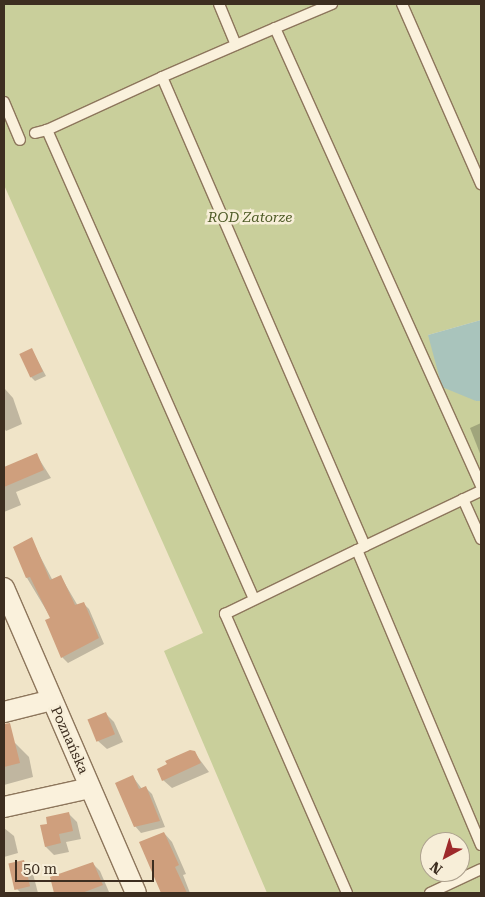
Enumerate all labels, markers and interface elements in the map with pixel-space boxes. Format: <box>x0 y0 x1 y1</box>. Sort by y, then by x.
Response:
park label: ROD Zatorze <box>208 209 292 225</box>
street label: Poznańska <box>48 704 92 776</box>
north arrow <box>420 832 470 882</box>
scale bar <box>18 850 156 882</box>
text: N <box>427 858 445 877</box>
text: 50 m <box>23 860 57 878</box>

